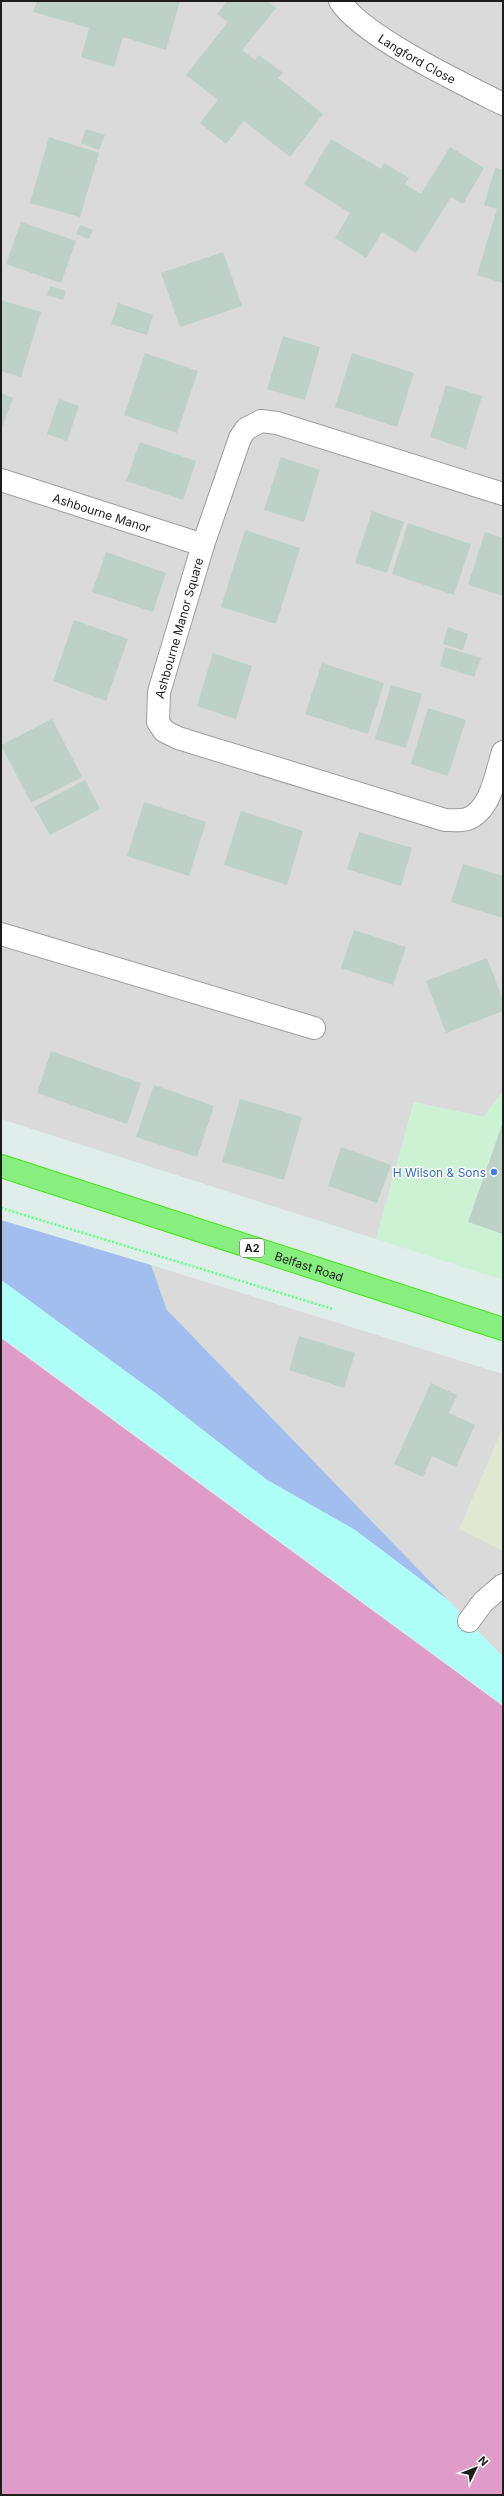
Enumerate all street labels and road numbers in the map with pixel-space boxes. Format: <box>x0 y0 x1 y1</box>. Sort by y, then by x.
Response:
street label: Langford Close <box>376 30 458 87</box>
street label: Ashbourne Manor <box>51 490 153 535</box>
street label: Ashbourne Manor Square <box>152 556 206 700</box>
road number: A2 <box>240 1239 264 1257</box>
street label: Belfast Road <box>273 1248 345 1284</box>

